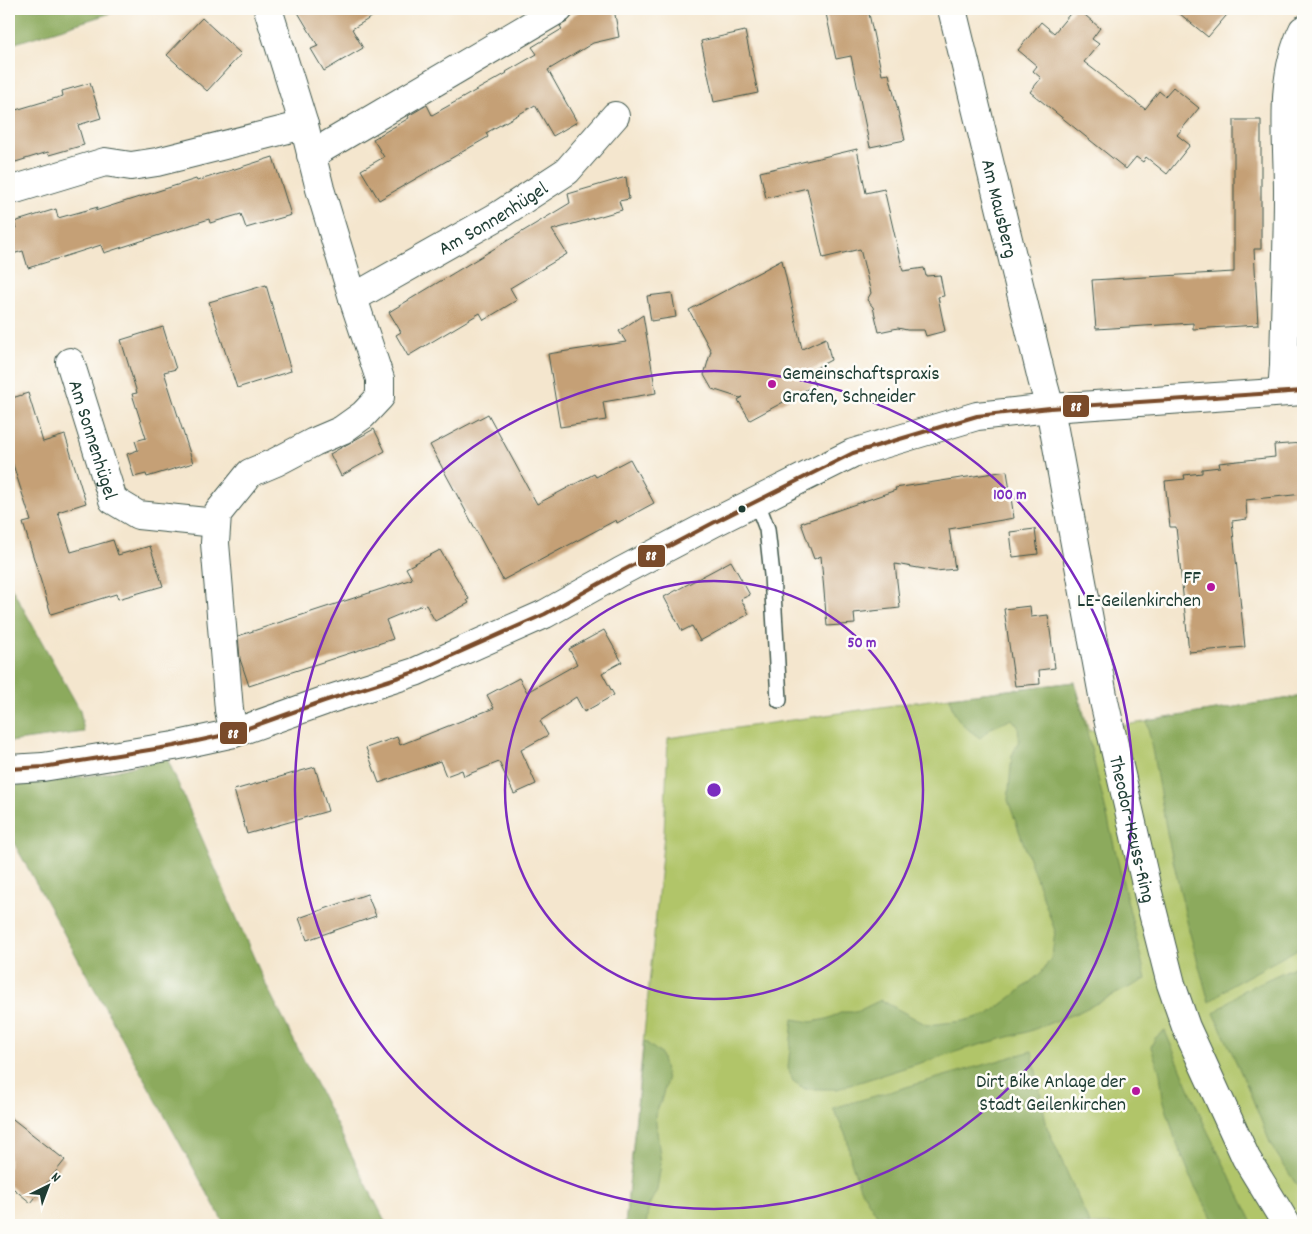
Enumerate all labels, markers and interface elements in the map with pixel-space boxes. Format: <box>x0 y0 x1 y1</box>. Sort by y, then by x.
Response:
street label: Am Mausberg <box>972 156 1023 261</box>
street label: Am Sonnenhügel <box>434 176 555 264</box>
place label: Gemeinschaftspraxis Grafen, Schneider <box>782 361 940 412</box>
street label: Am Sonnenhügel <box>59 377 123 504</box>
marker: Gemeinschaftspraxis Grafen, Schneider <box>766 378 778 390</box>
line badge: 88 <box>1062 394 1090 418</box>
text: 88 <box>1070 398 1082 418</box>
text: 100 m <box>993 485 1027 507</box>
unlabelled marker <box>737 504 747 514</box>
line badge: 88 <box>637 544 666 568</box>
text: 88 <box>645 547 657 567</box>
place label: FF LE-Geilenkirchen <box>1077 565 1201 616</box>
marker: FF LE-Geilenkirchen <box>1205 581 1217 593</box>
text: 50 m <box>848 633 876 655</box>
line badge: 88 <box>219 721 248 745</box>
text: 88 <box>227 725 239 745</box>
street label: Theodor-Heuss-Ring <box>1100 753 1161 906</box>
centre of rings <box>705 781 723 799</box>
place label: Dirt Bike Anlage der Stadt Geilenkirchen <box>976 1069 1127 1120</box>
marker: Dirt Bike Anlage der Stadt Geilenkirchen <box>1130 1085 1142 1097</box>
north arrow <box>22 1162 72 1212</box>
text: N <box>46 1168 65 1188</box>

